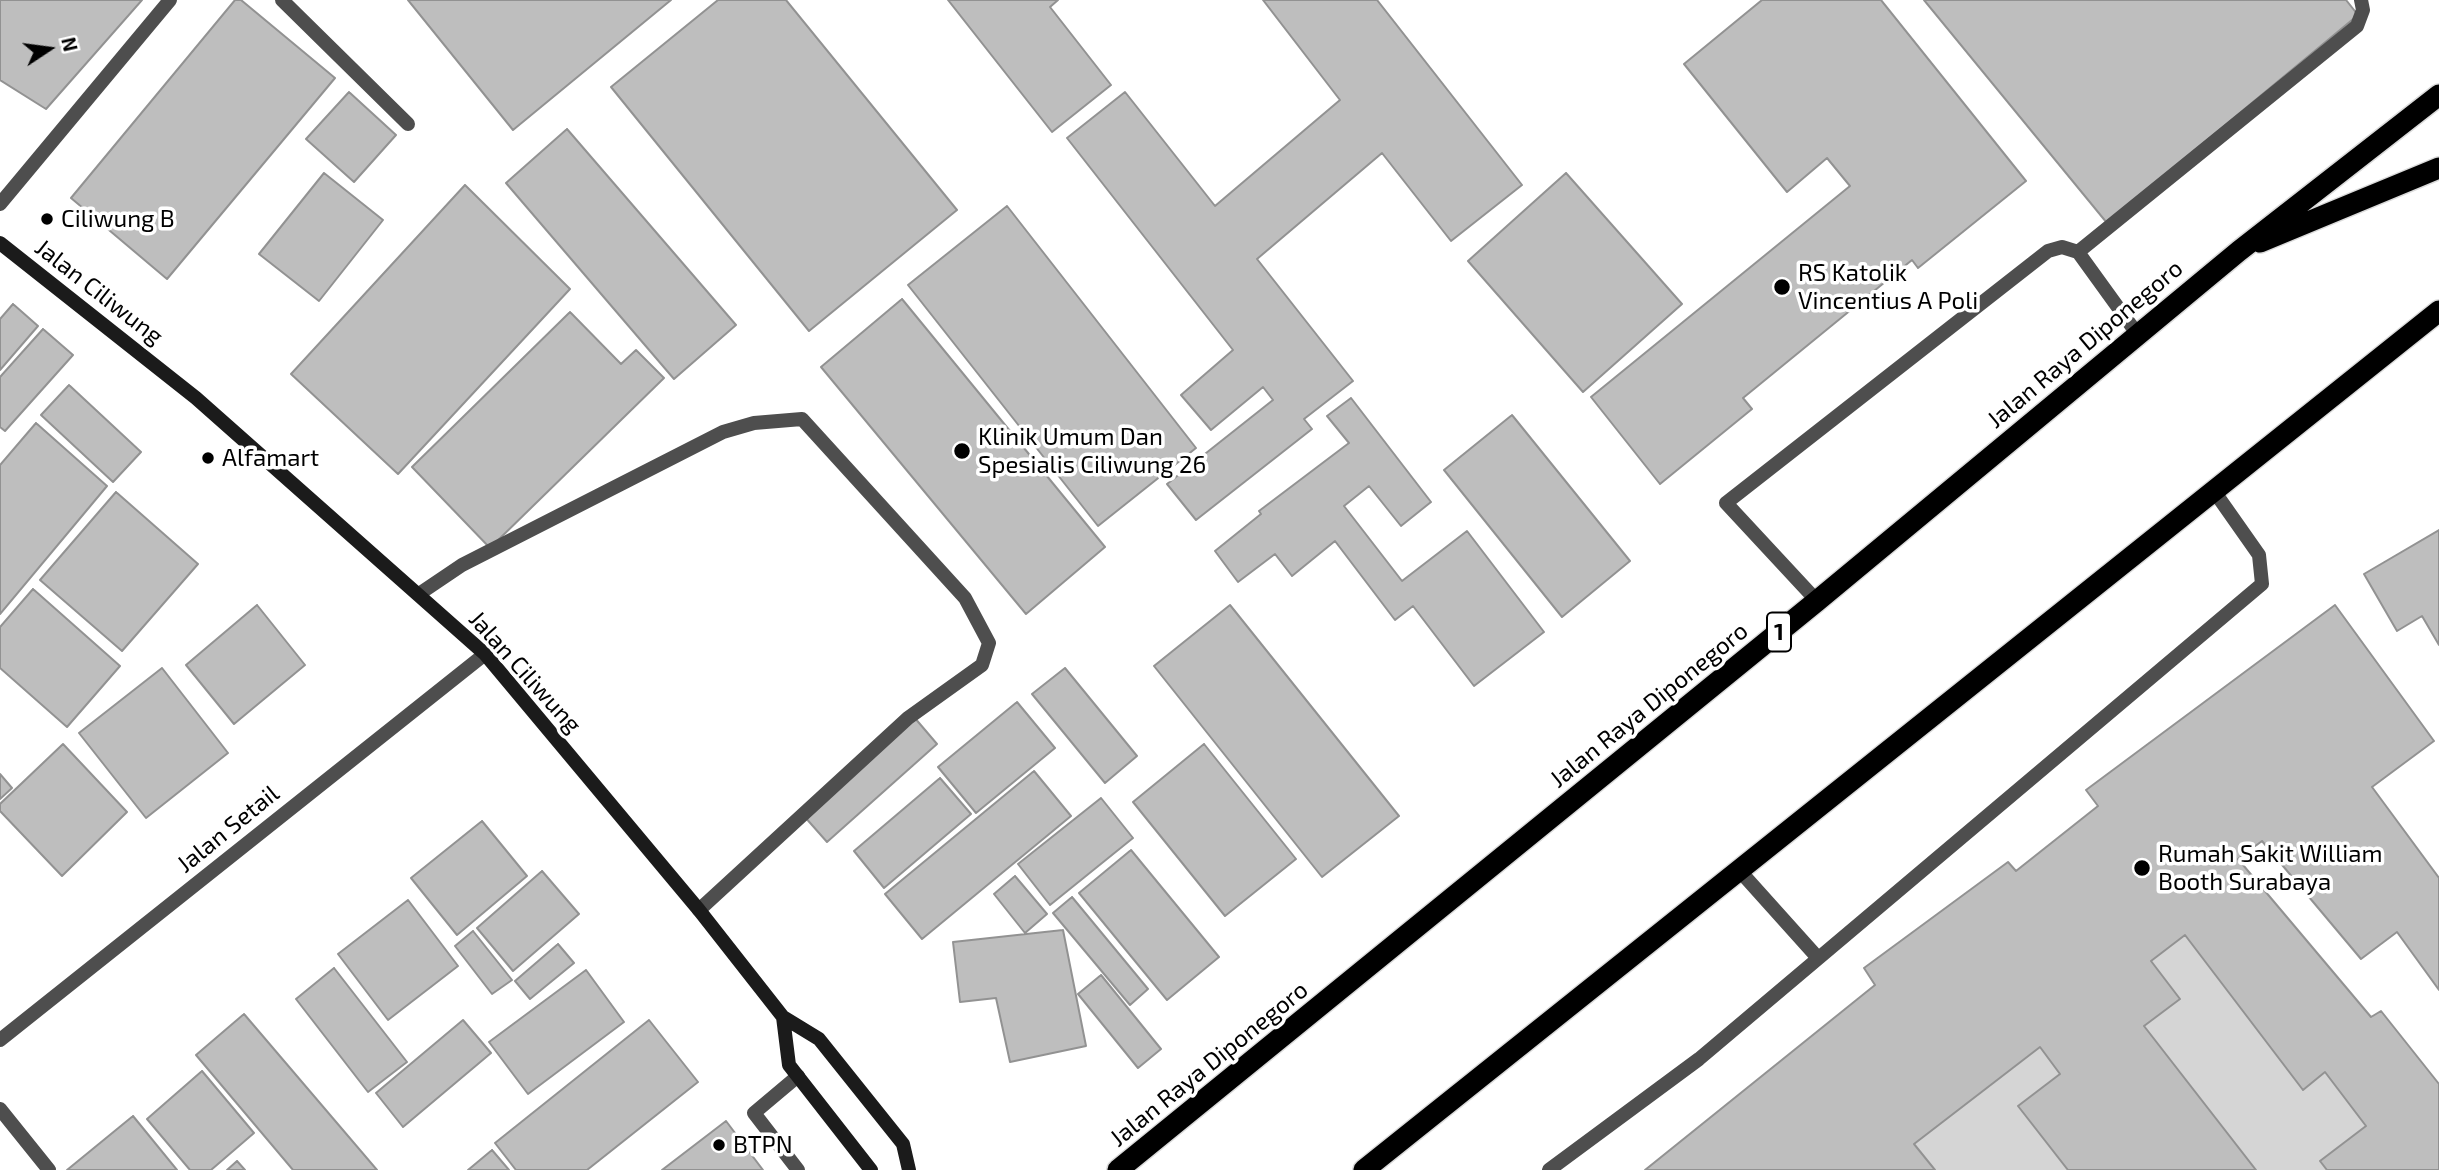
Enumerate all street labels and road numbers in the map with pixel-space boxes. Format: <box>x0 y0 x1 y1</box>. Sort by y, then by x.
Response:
street label: Jalan Ciliwung <box>29 233 169 351</box>
street label: Jalan Raya Diponegoro <box>1981 254 2189 434</box>
street label: Jalan Ciliwung <box>463 605 587 739</box>
road number: 1 <box>1767 612 1791 652</box>
street label: Jalan Raya Diponegoro <box>1544 616 1754 794</box>
street label: Jalan Setail <box>171 779 285 879</box>
street label: Jalan Raya Diponegoro <box>1104 975 1314 1153</box>

